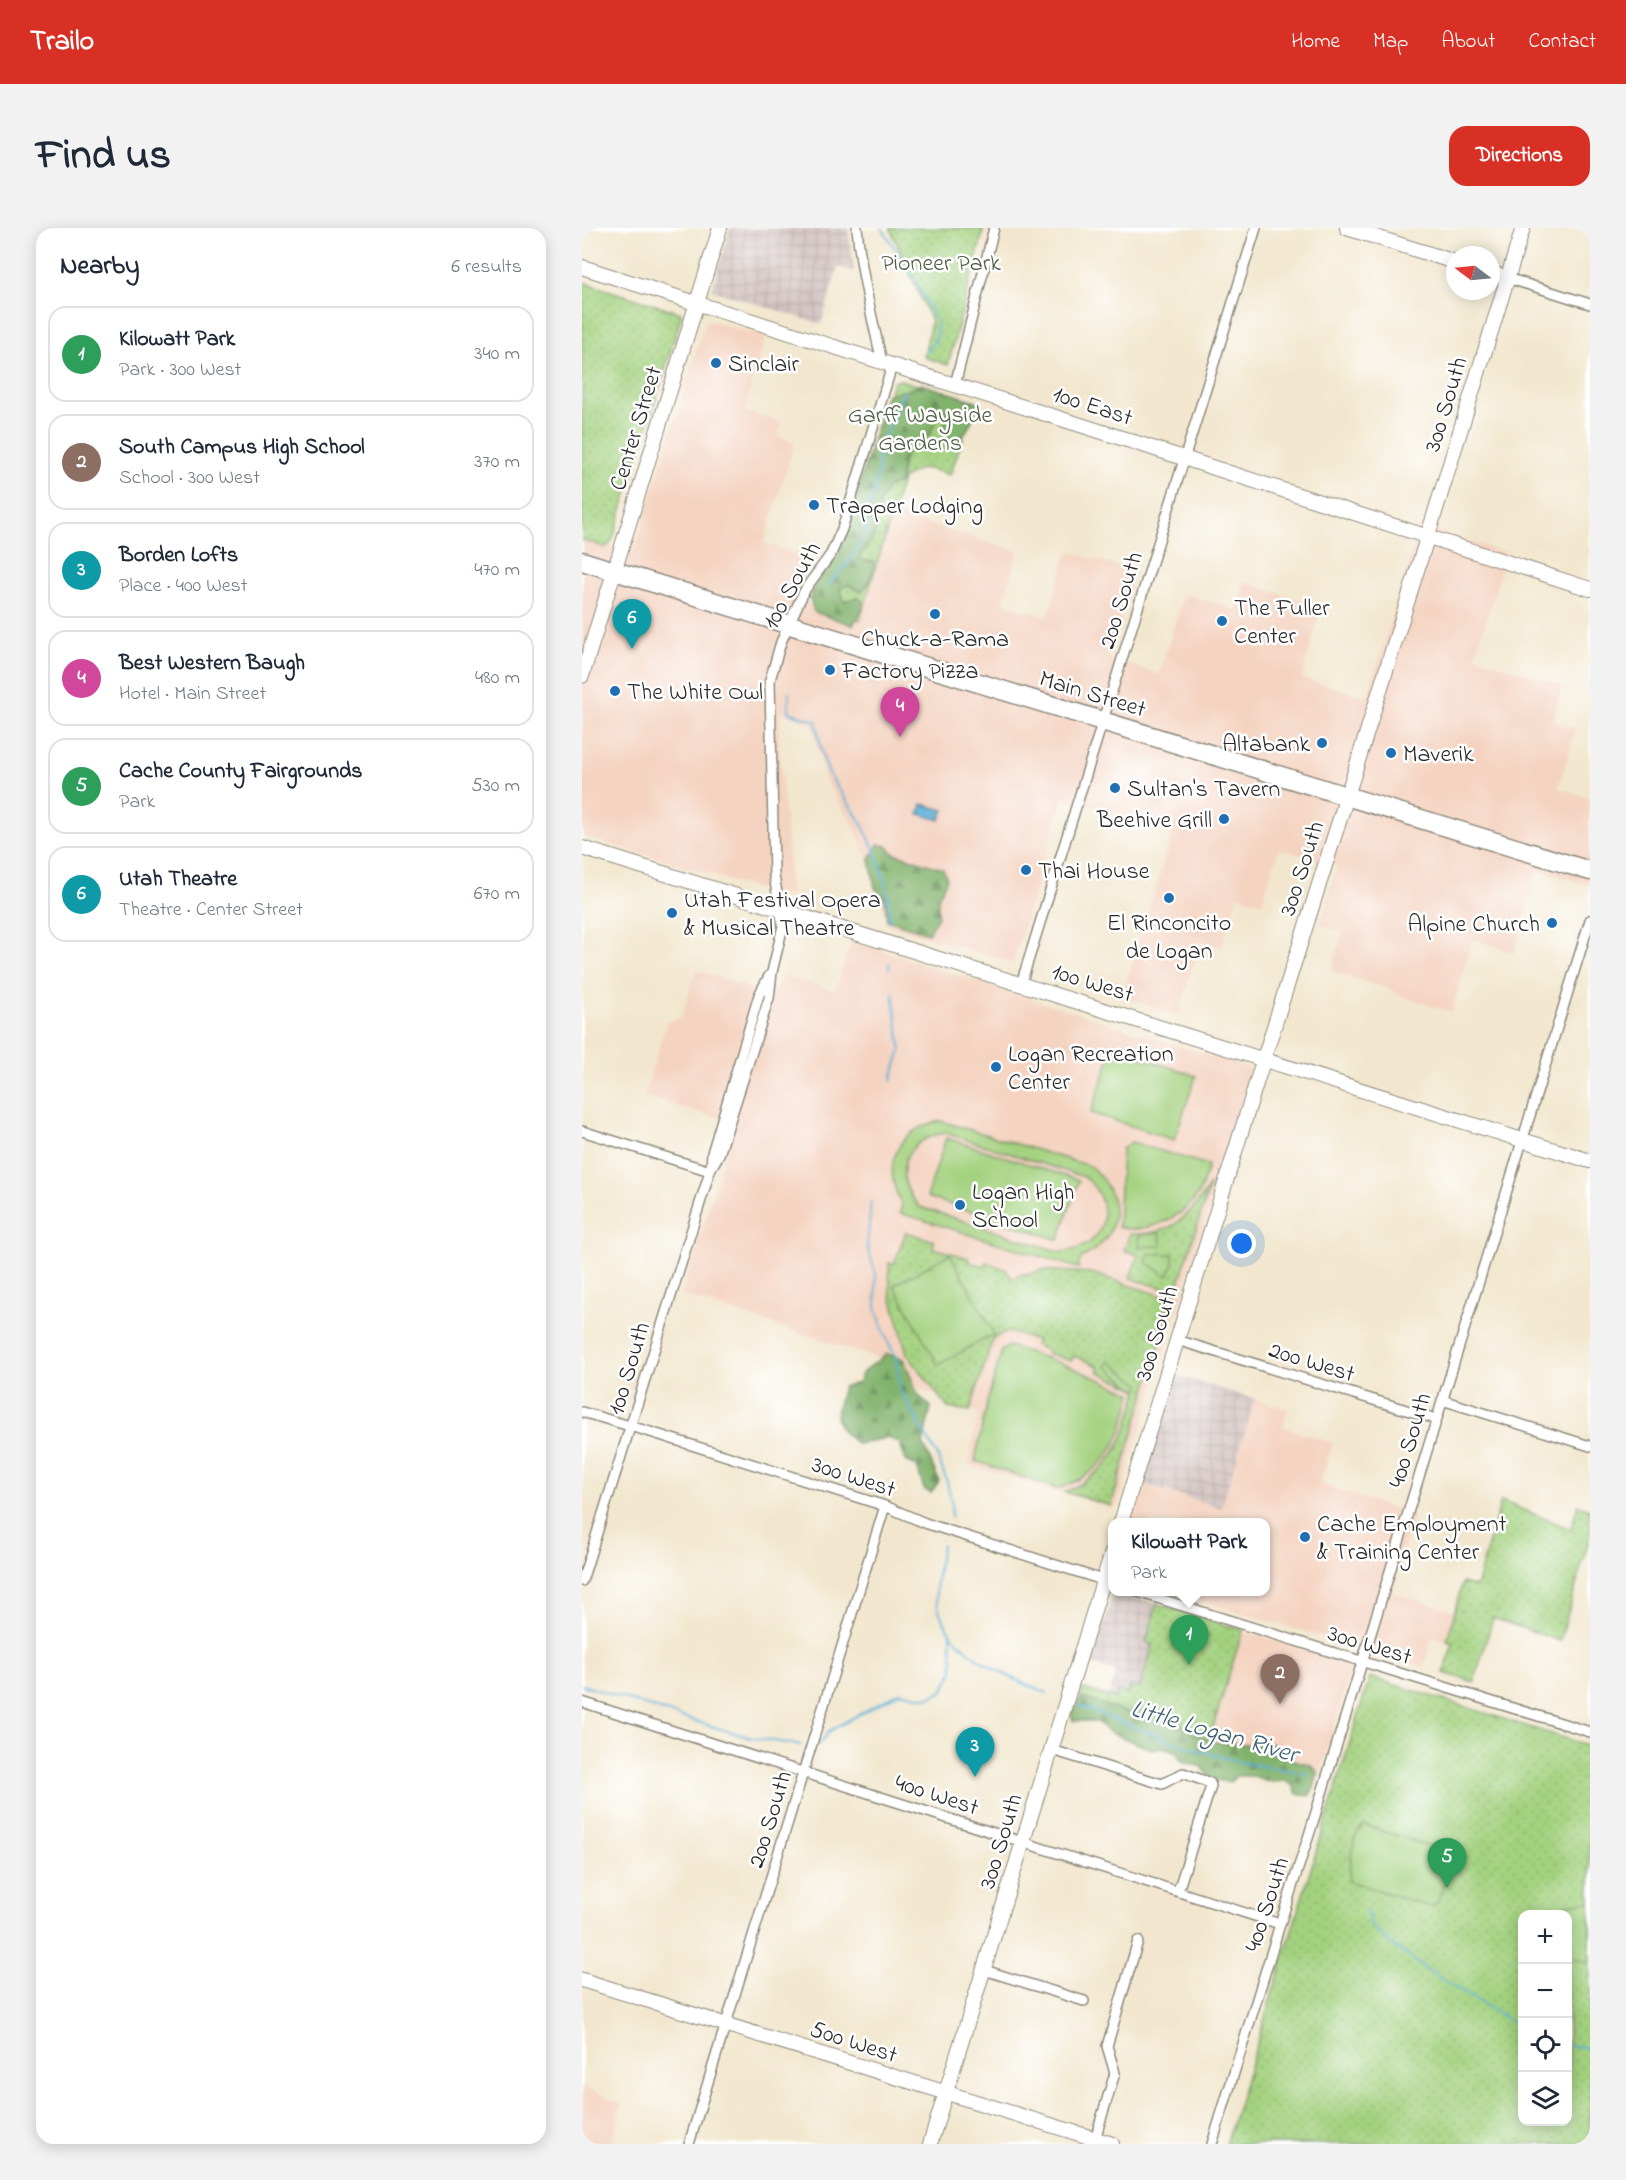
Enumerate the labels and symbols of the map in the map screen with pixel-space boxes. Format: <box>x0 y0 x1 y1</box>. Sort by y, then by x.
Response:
north arrow <box>1446 246 1500 300</box>
park label: Pioneer Park <box>881 247 1001 282</box>
place label: Sinclair <box>728 348 800 383</box>
street label: 300 South <box>1416 353 1478 457</box>
marker: Sinclair <box>709 356 723 370</box>
street label: Center Street <box>602 362 673 495</box>
street label: 100 East <box>1048 378 1137 437</box>
park label: Garff Wayside Gardens <box>848 399 992 462</box>
place label: Trapper Lodging <box>826 490 983 525</box>
marker: Trapper Lodging <box>807 498 821 512</box>
street label: 100 South <box>755 536 832 636</box>
street label: 200 South <box>1091 548 1154 654</box>
place label: The Fuller Center <box>1234 592 1330 655</box>
pin: 6 <box>613 600 652 649</box>
marker: Chuck-a-Rama <box>928 607 942 621</box>
marker: The Fuller Center <box>1215 614 1229 628</box>
place label: Chuck-a-Rama <box>861 623 1009 658</box>
place label: Factory Pizza <box>841 655 978 691</box>
marker: Factory Pizza <box>823 663 837 677</box>
street label: Main Street <box>1034 663 1150 728</box>
place label: The White Owl <box>627 676 763 711</box>
marker: The White Owl <box>608 684 622 698</box>
pin: 4 <box>880 688 920 737</box>
place label: Altabank <box>1222 728 1310 763</box>
marker: Altabank <box>1315 736 1329 750</box>
place label: Maverik <box>1403 738 1474 773</box>
marker: Maverik <box>1384 746 1398 760</box>
place label: Sultan's Tavern <box>1127 773 1280 808</box>
marker: Sultan's Tavern <box>1108 781 1122 795</box>
place label: Beehive Grill <box>1096 804 1212 839</box>
marker: Beehive Grill <box>1217 812 1231 826</box>
street label: 300 South <box>1272 817 1335 921</box>
place label: Thai House <box>1038 855 1150 890</box>
marker: Thai House <box>1019 863 1033 877</box>
place label: Utah Festival Opera & Musical Theatre <box>684 884 881 947</box>
marker: El Rinconcito de Logan <box>1162 891 1176 905</box>
marker: Utah Festival Opera & Musical Theatre <box>665 906 679 920</box>
place label: El Rinconcito de Logan <box>1107 907 1231 970</box>
place label: Alpine Church <box>1407 908 1540 943</box>
marker: Alpine Church <box>1545 916 1559 930</box>
street label: 100 West <box>1047 955 1138 1013</box>
place label: Logan Recreation Center <box>1008 1038 1173 1101</box>
marker: Logan Recreation Center <box>989 1060 1003 1074</box>
place label: Logan High School <box>972 1176 1074 1239</box>
marker: Logan High School <box>953 1198 967 1212</box>
your location <box>1227 1229 1256 1258</box>
street label: 300 South <box>1127 1282 1189 1386</box>
street label: 100 South <box>600 1318 661 1419</box>
street label: 200 West <box>1264 1334 1359 1393</box>
street label: 400 South <box>1380 1389 1442 1493</box>
street label: 300 West <box>807 1448 900 1508</box>
place label: Cache Employment & Training Center <box>1317 1508 1507 1571</box>
marker: Cache Employment & Training Center <box>1298 1530 1312 1544</box>
pin: 1 <box>1170 1616 1208 1665</box>
street label: 300 West <box>1323 1617 1416 1676</box>
pin: 2 <box>1260 1654 1300 1704</box>
water label: Little Logan River <box>1126 1691 1305 1776</box>
pin: 3 <box>956 1728 994 1777</box>
street label: 400 West <box>890 1766 983 1826</box>
street label: 200 South <box>740 1767 803 1873</box>
street label: 300 South <box>971 1790 1033 1894</box>
pin: 5 <box>1428 1838 1466 1888</box>
street label: 400 South <box>1237 1853 1300 1957</box>
street label: 500 West <box>805 2013 901 2074</box>

